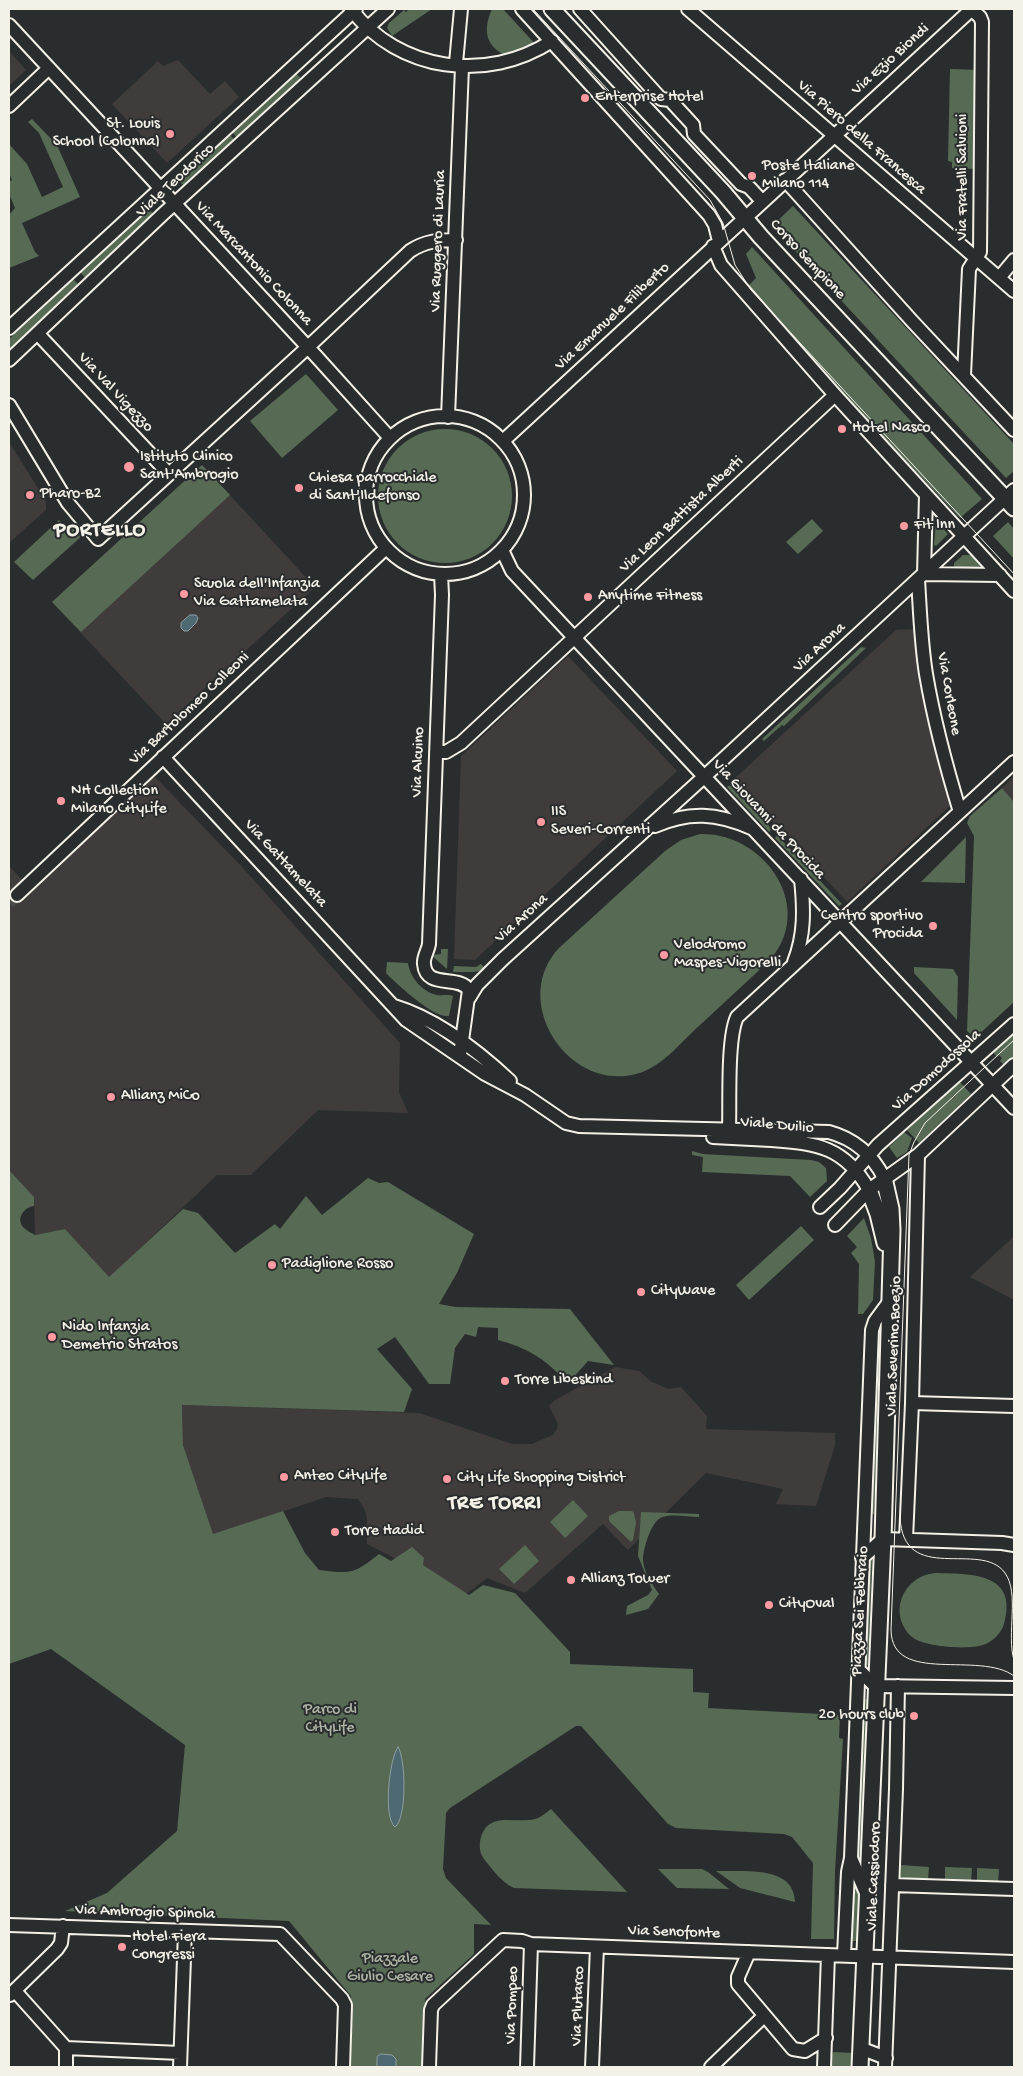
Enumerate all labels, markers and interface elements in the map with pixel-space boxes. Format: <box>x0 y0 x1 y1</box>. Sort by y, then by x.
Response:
street label: Via Ezio Biondi <box>848 20 934 100</box>
street label: Via Piero della Francesca <box>792 77 930 199</box>
place label: Enterprise Hotel <box>595 88 704 108</box>
marker: Enterprise Hotel <box>579 92 591 104</box>
street label: Via Fratelli Salvioni <box>954 114 974 240</box>
place label: St. Louis School (Colonna) <box>53 115 160 153</box>
marker: St. Louis School (Colonna) <box>164 128 176 140</box>
street label: Viale Teodorico <box>133 140 219 222</box>
place label: Poste Italiane Milano 114 <box>762 157 855 195</box>
street label: Via Ruggero di Lauria <box>427 170 451 312</box>
marker: Poste Italiane Milano 114 <box>746 170 758 182</box>
street label: Via Marcantonio Colonna <box>190 198 316 330</box>
street label: Corso Sempione <box>765 216 849 304</box>
street label: Via Emanuele Filiberto <box>552 259 674 375</box>
street label: Via Val Vigezzo <box>73 349 157 437</box>
place label: Hotel Nasco <box>852 419 930 439</box>
marker: Hotel Nasco <box>836 423 848 435</box>
place label: Istituto Clinico Sant'Ambrogio <box>140 448 239 486</box>
street label: Via Leon Battista Alberti <box>616 452 748 578</box>
marker: Istituto Clinico Sant'Ambrogio <box>122 460 136 474</box>
place label: Chiesa parrocchiale di Sant'Ildefonso <box>309 469 437 507</box>
marker: Chiesa parrocchiale di Sant'Ildefonso <box>293 482 305 494</box>
place label: Pharo-B2 <box>40 485 101 505</box>
marker: Pharo-B2 <box>24 489 36 501</box>
place label: Fit Inn <box>914 516 955 536</box>
district label: PORTELLO <box>53 519 147 545</box>
marker: Fit Inn <box>898 520 910 532</box>
place label: Scuola dell'Infanzia Via Gattamelata <box>194 575 320 613</box>
place label: Anytime Fitness <box>598 587 702 607</box>
marker: Scuola dell'Infanzia Via Gattamelata <box>178 588 190 600</box>
marker: Anytime Fitness <box>582 591 594 603</box>
street label: Via Arona <box>790 619 850 677</box>
street label: Via Bartolomeo Colleoni <box>126 648 254 770</box>
street label: Via Corleone <box>931 651 965 737</box>
street label: Via Alcuino <box>408 727 430 797</box>
street label: Via Giovanni da Procida <box>707 756 829 884</box>
place label: NH Collection Milano CityLife <box>71 782 167 820</box>
marker: NH Collection Milano CityLife <box>55 795 67 807</box>
place label: IIS Severi-Correnti <box>551 803 650 841</box>
street label: Via Gattamelata <box>239 816 331 912</box>
marker: IIS Severi-Correnti <box>535 816 547 828</box>
street label: Via Arona <box>491 890 553 948</box>
place label: Centro sportivo Procida <box>821 907 923 945</box>
marker: Centro sportivo Procida <box>927 920 939 932</box>
place label: Velodromo Maspes-Vigorelli <box>674 936 781 974</box>
marker: Velodromo Maspes-Vigorelli <box>658 949 670 961</box>
street label: Via Domodossola <box>888 1026 986 1116</box>
place label: Allianz MiCo <box>121 1087 200 1107</box>
marker: Allianz MiCo <box>105 1091 117 1103</box>
street label: Viale Duilio <box>740 1113 814 1139</box>
place label: Padiglione Rosso <box>282 1255 393 1275</box>
marker: Padiglione Rosso <box>266 1259 278 1271</box>
street label: Viale Severino Boezio <box>883 1276 907 1416</box>
place label: CityWave <box>651 1282 715 1302</box>
marker: CityWave <box>635 1286 647 1298</box>
place label: Nido Infanzia Demetrio Stratos <box>62 1318 177 1356</box>
marker: Nido Infanzia Demetrio Stratos <box>46 1331 58 1343</box>
place label: Torre Libeskind <box>515 1371 612 1391</box>
marker: Torre Libeskind <box>499 1375 511 1387</box>
place label: Anteo CityLife <box>294 1467 387 1487</box>
place label: City Life Shopping District <box>457 1469 625 1489</box>
marker: Anteo CityLife <box>278 1471 290 1483</box>
marker: City Life Shopping District <box>441 1473 453 1485</box>
district label: TRE TORRI <box>447 1492 543 1518</box>
place label: Torre Hadid <box>345 1522 423 1542</box>
marker: Torre Hadid <box>329 1526 341 1538</box>
street label: Piazza Sei Febbraio <box>848 1545 874 1677</box>
place label: Allianz Tower <box>581 1570 669 1590</box>
marker: Allianz Tower <box>565 1574 577 1586</box>
place label: CityOval <box>779 1595 835 1615</box>
marker: CityOval <box>763 1599 775 1611</box>
park label: Parco di CityLife <box>303 1701 357 1739</box>
place label: 20 hours club <box>819 1706 904 1726</box>
marker: 20 hours club <box>908 1710 920 1722</box>
street label: Viale Cassiodoro <box>863 1821 887 1931</box>
street label: Via Ambrogio Spinola <box>75 1901 215 1925</box>
street label: Via Senofonte <box>628 1922 720 1944</box>
place label: Hotel Fiera Congressi <box>132 1928 206 1966</box>
marker: Hotel Fiera Congressi <box>116 1941 128 1953</box>
park label: Piazzale Giulio Cesare <box>347 1950 433 1988</box>
street label: Via Pompeo <box>502 1966 524 2044</box>
street label: Via Plutarco <box>568 1966 590 2046</box>

